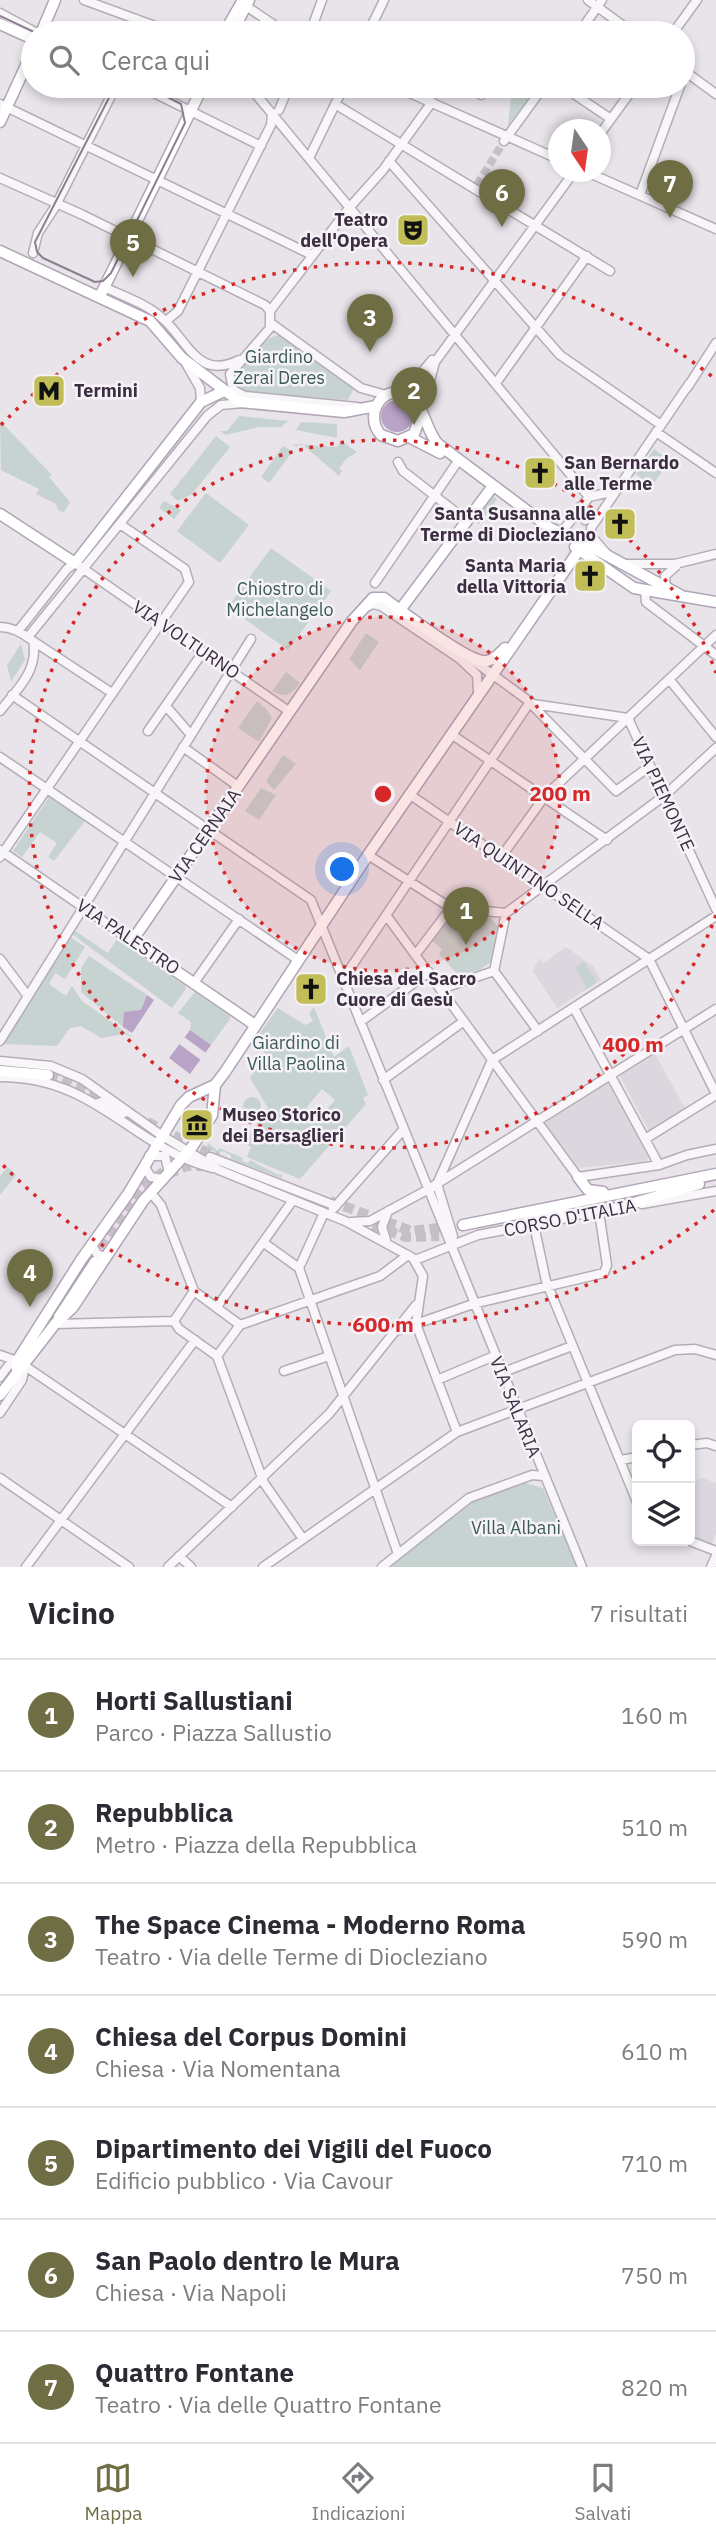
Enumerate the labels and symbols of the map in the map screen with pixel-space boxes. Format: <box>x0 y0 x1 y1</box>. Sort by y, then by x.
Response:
north arrow <box>548 119 611 182</box>
pin: 7 <box>647 160 693 218</box>
pin: 6 <box>479 169 525 227</box>
place label: Teatro dell'Opera <box>300 208 388 252</box>
theatre icon: Teatro dell'Opera <box>394 211 432 249</box>
pin: 5 <box>110 219 156 277</box>
pin: 3 <box>347 294 393 352</box>
park label: Giardino Zerai Deres <box>233 345 325 389</box>
pin: 2 <box>391 367 437 425</box>
metro station icon: Termini <box>30 372 68 410</box>
place label: Termini <box>74 379 138 402</box>
place label: San Bernardo alle Terme <box>564 451 679 495</box>
church icon: San Bernardo alle Terme <box>521 454 559 492</box>
place label: Santa Susanna alle Terme di Diocleziano <box>420 502 596 546</box>
church icon: Santa Susanna alle Terme di Diocleziano <box>601 505 639 543</box>
place label: Santa Maria della Vittoria <box>456 554 566 598</box>
church icon: Santa Maria della Vittoria <box>571 557 609 595</box>
park label: Chiostro di Michelangelo <box>226 577 334 621</box>
street label: VIA VOLTURNO <box>128 595 244 684</box>
street label: VIA PIEMONTE <box>627 733 700 855</box>
text: 200 m <box>529 779 591 807</box>
centre of rings <box>371 782 395 806</box>
street label: VIA CERNAIA <box>164 784 246 887</box>
street label: VIA QUINTINO SELLA <box>450 817 609 935</box>
your location <box>325 852 359 886</box>
pin: 1 <box>443 887 489 945</box>
street label: VIA PALESTRO <box>72 894 184 980</box>
place label: Chiesa del Sacro Cuore di Gesù <box>336 967 476 1011</box>
church icon: Chiesa del Sacro Cuore di Gesù <box>292 970 330 1008</box>
text: 400 m <box>602 1030 664 1058</box>
park label: Giardino di Villa Paolina <box>247 1031 346 1075</box>
place label: Museo Storico dei Bersaglieri <box>222 1103 344 1147</box>
museum icon: Museo Storico dei Bersaglieri <box>178 1106 216 1144</box>
street label: CORSO D'ITALIA <box>502 1193 639 1242</box>
pin: 4 <box>7 1249 53 1307</box>
text: 600 m <box>352 1310 414 1338</box>
street label: VIA SALARIA <box>485 1353 546 1461</box>
park label: Villa Albani <box>471 1516 561 1539</box>

